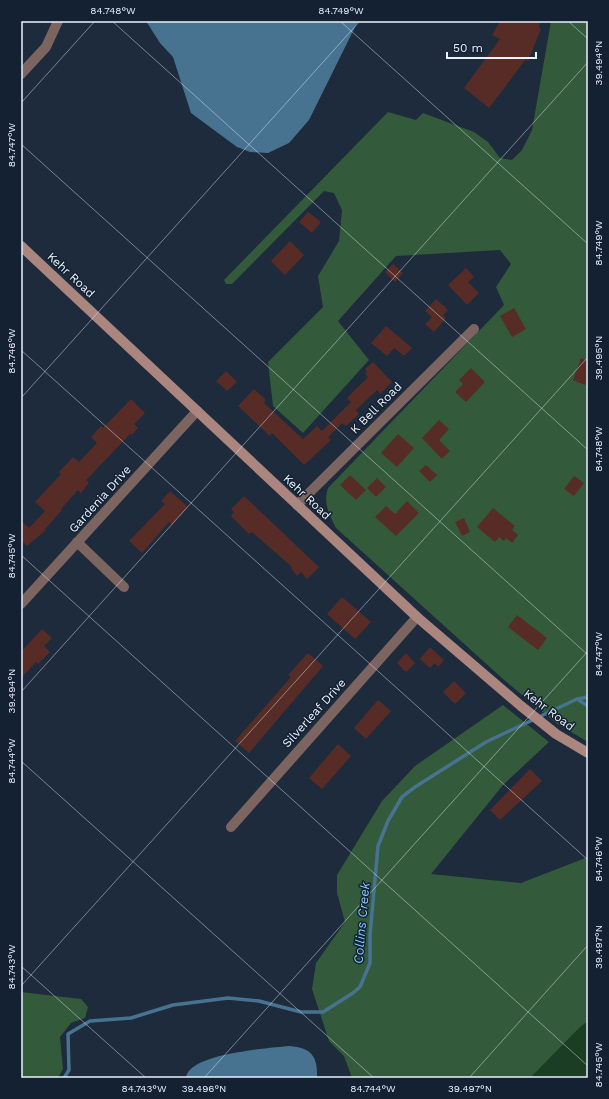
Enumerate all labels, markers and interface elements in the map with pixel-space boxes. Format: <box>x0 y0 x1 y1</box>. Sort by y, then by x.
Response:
text: 84.748°W <box>90 5 136 16</box>
text: 84.749°W <box>318 5 364 16</box>
scale bar <box>447 34 536 60</box>
text: 50 m <box>453 41 483 55</box>
text: 39.494°N <box>593 41 604 85</box>
text: 84.747°W <box>6 122 17 167</box>
text: 84.749°W <box>593 220 604 266</box>
street label: Kehr Road <box>44 250 98 300</box>
text: 84.746°W <box>6 328 17 374</box>
text: 39.495°N <box>593 336 604 380</box>
street label: K Bell Road <box>347 379 405 437</box>
text: 84.748°W <box>593 426 604 472</box>
street label: Gardenia Drive <box>66 462 134 536</box>
street label: Kehr Road <box>280 472 334 522</box>
text: 84.745°W <box>6 533 17 579</box>
text: 84.747°W <box>593 631 604 676</box>
text: 39.494°N <box>6 669 17 713</box>
street label: Silverleaf Drive <box>279 676 349 750</box>
street label: Kehr Road <box>521 686 577 734</box>
text: 84.744°W <box>6 738 17 784</box>
text: 84.746°W <box>593 836 604 882</box>
water label: Collins Creek <box>350 881 373 965</box>
text: 39.497°N <box>593 925 604 969</box>
text: 84.743°W <box>6 944 17 990</box>
text: 84.745°W <box>593 1042 604 1088</box>
text: 84.743°W <box>121 1083 167 1094</box>
text: 39.496°N <box>182 1083 226 1094</box>
text: 84.744°W <box>350 1083 396 1094</box>
text: 39.497°N <box>448 1083 492 1094</box>

